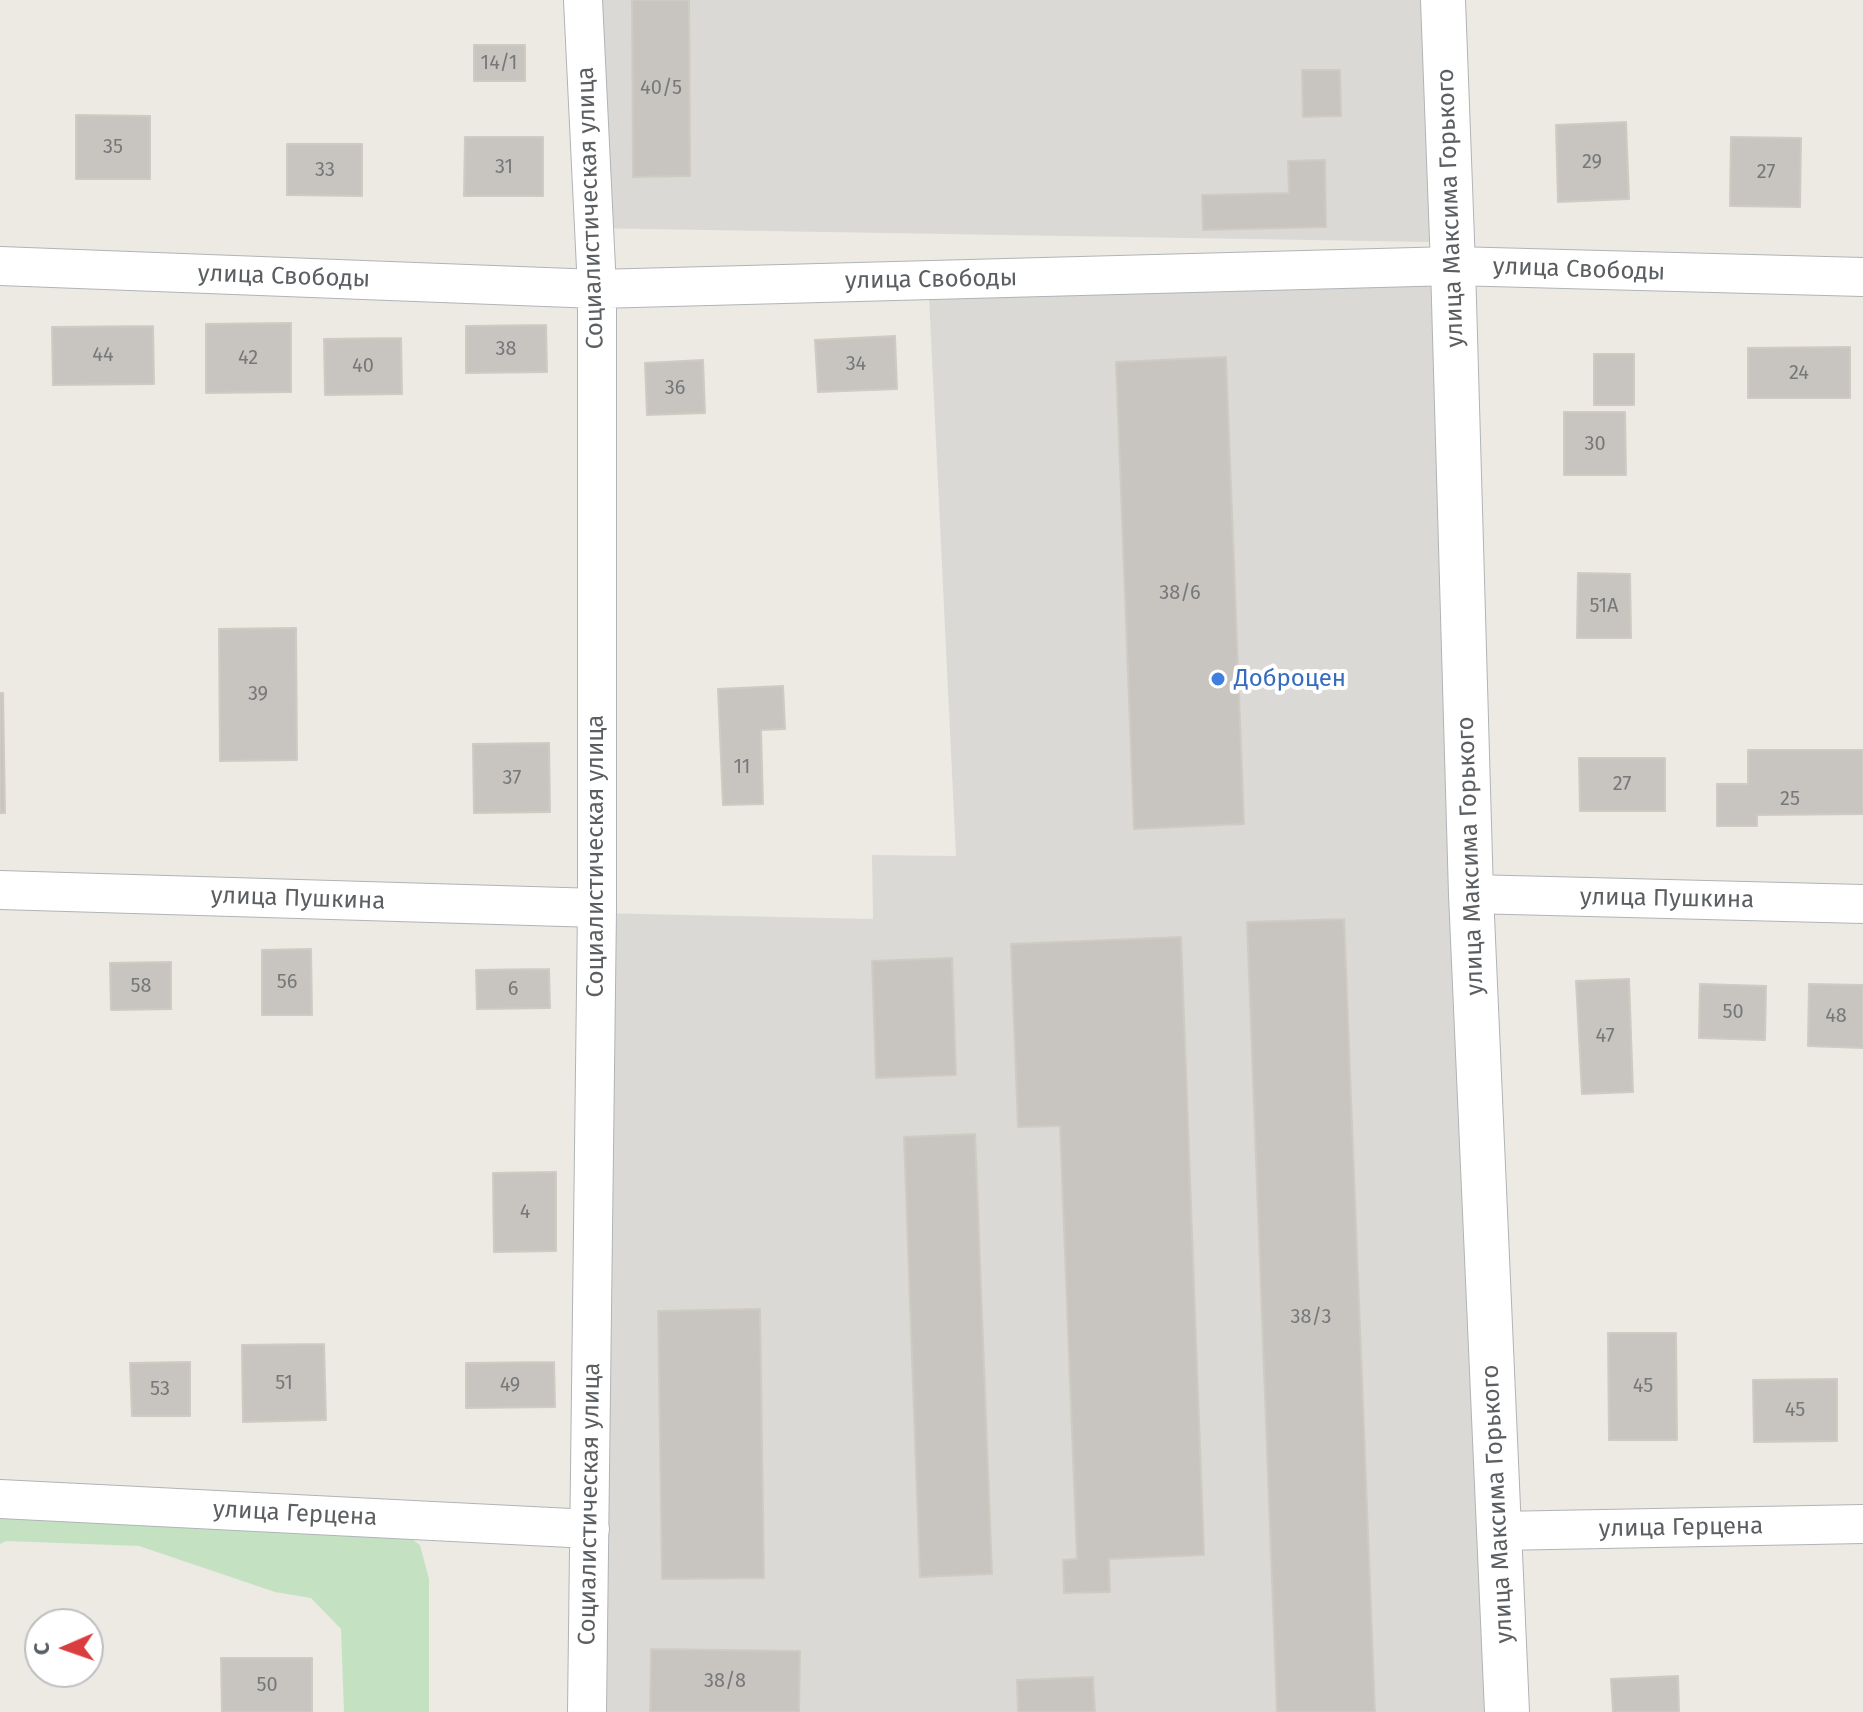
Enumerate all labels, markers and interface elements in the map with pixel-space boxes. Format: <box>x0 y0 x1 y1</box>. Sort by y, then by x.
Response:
house number: 14/1 <box>481 51 517 75</box>
street label: Социалистическая улица <box>572 66 610 350</box>
street label: улица Максима Горького <box>1432 68 1470 348</box>
house number: 40/5 <box>640 76 682 100</box>
house number: 35 <box>103 135 123 159</box>
house number: 29 <box>1582 150 1602 174</box>
house number: 31 <box>495 155 513 179</box>
house number: 33 <box>315 158 335 182</box>
house number: 27 <box>1757 160 1775 184</box>
street label: улица Свободы <box>1492 253 1666 287</box>
street label: улица Свободы <box>197 260 371 294</box>
street label: улица Свободы <box>845 264 1017 296</box>
house number: 38 <box>496 337 516 361</box>
house number: 44 <box>92 343 114 367</box>
house number: 42 <box>238 346 258 370</box>
house number: 34 <box>846 352 866 376</box>
house number: 40 <box>352 354 374 378</box>
house number: 24 <box>1789 361 1809 385</box>
house number: 36 <box>665 376 685 400</box>
house number: 30 <box>1584 432 1606 456</box>
house number: 38/6 <box>1159 581 1201 605</box>
house number: 51А <box>1589 594 1619 618</box>
place label: Доброцен <box>1234 665 1346 693</box>
marker: Доброцен <box>1209 670 1227 688</box>
house number: 39 <box>248 682 268 706</box>
street label: Социалистическая улица <box>582 715 610 997</box>
street label: улица Максима Горького <box>1452 716 1490 996</box>
house number: 11 <box>733 755 751 779</box>
house number: 37 <box>503 766 521 790</box>
house number: 27 <box>1613 772 1631 796</box>
house number: 25 <box>1780 787 1800 811</box>
street label: улица Пушкина <box>210 882 386 916</box>
street label: улица Пушкина <box>1580 883 1754 915</box>
house number: 56 <box>277 970 297 994</box>
house number: 58 <box>130 974 152 998</box>
house number: 6 <box>508 977 518 1001</box>
house number: 50 <box>1722 1000 1744 1024</box>
house number: 48 <box>1825 1004 1847 1028</box>
house number: 47 <box>1595 1024 1615 1048</box>
house number: 4 <box>520 1200 530 1224</box>
house number: 38/3 <box>1291 1305 1331 1329</box>
street label: Социалистическая улица <box>573 1362 607 1646</box>
street label: улица Максима Горького <box>1476 1364 1520 1644</box>
house number: 51 <box>275 1371 293 1395</box>
house number: 49 <box>500 1373 520 1397</box>
house number: 45 <box>1633 1374 1653 1398</box>
house number: 53 <box>150 1377 170 1401</box>
house number: 45 <box>1785 1398 1805 1422</box>
street label: улица Герцена <box>212 1495 378 1533</box>
street label: улица Герцена <box>1599 1512 1763 1544</box>
north arrow <box>24 1608 104 1688</box>
text: С <box>28 1642 55 1656</box>
house number: 38/8 <box>704 1669 746 1693</box>
house number: 50 <box>256 1673 278 1697</box>

